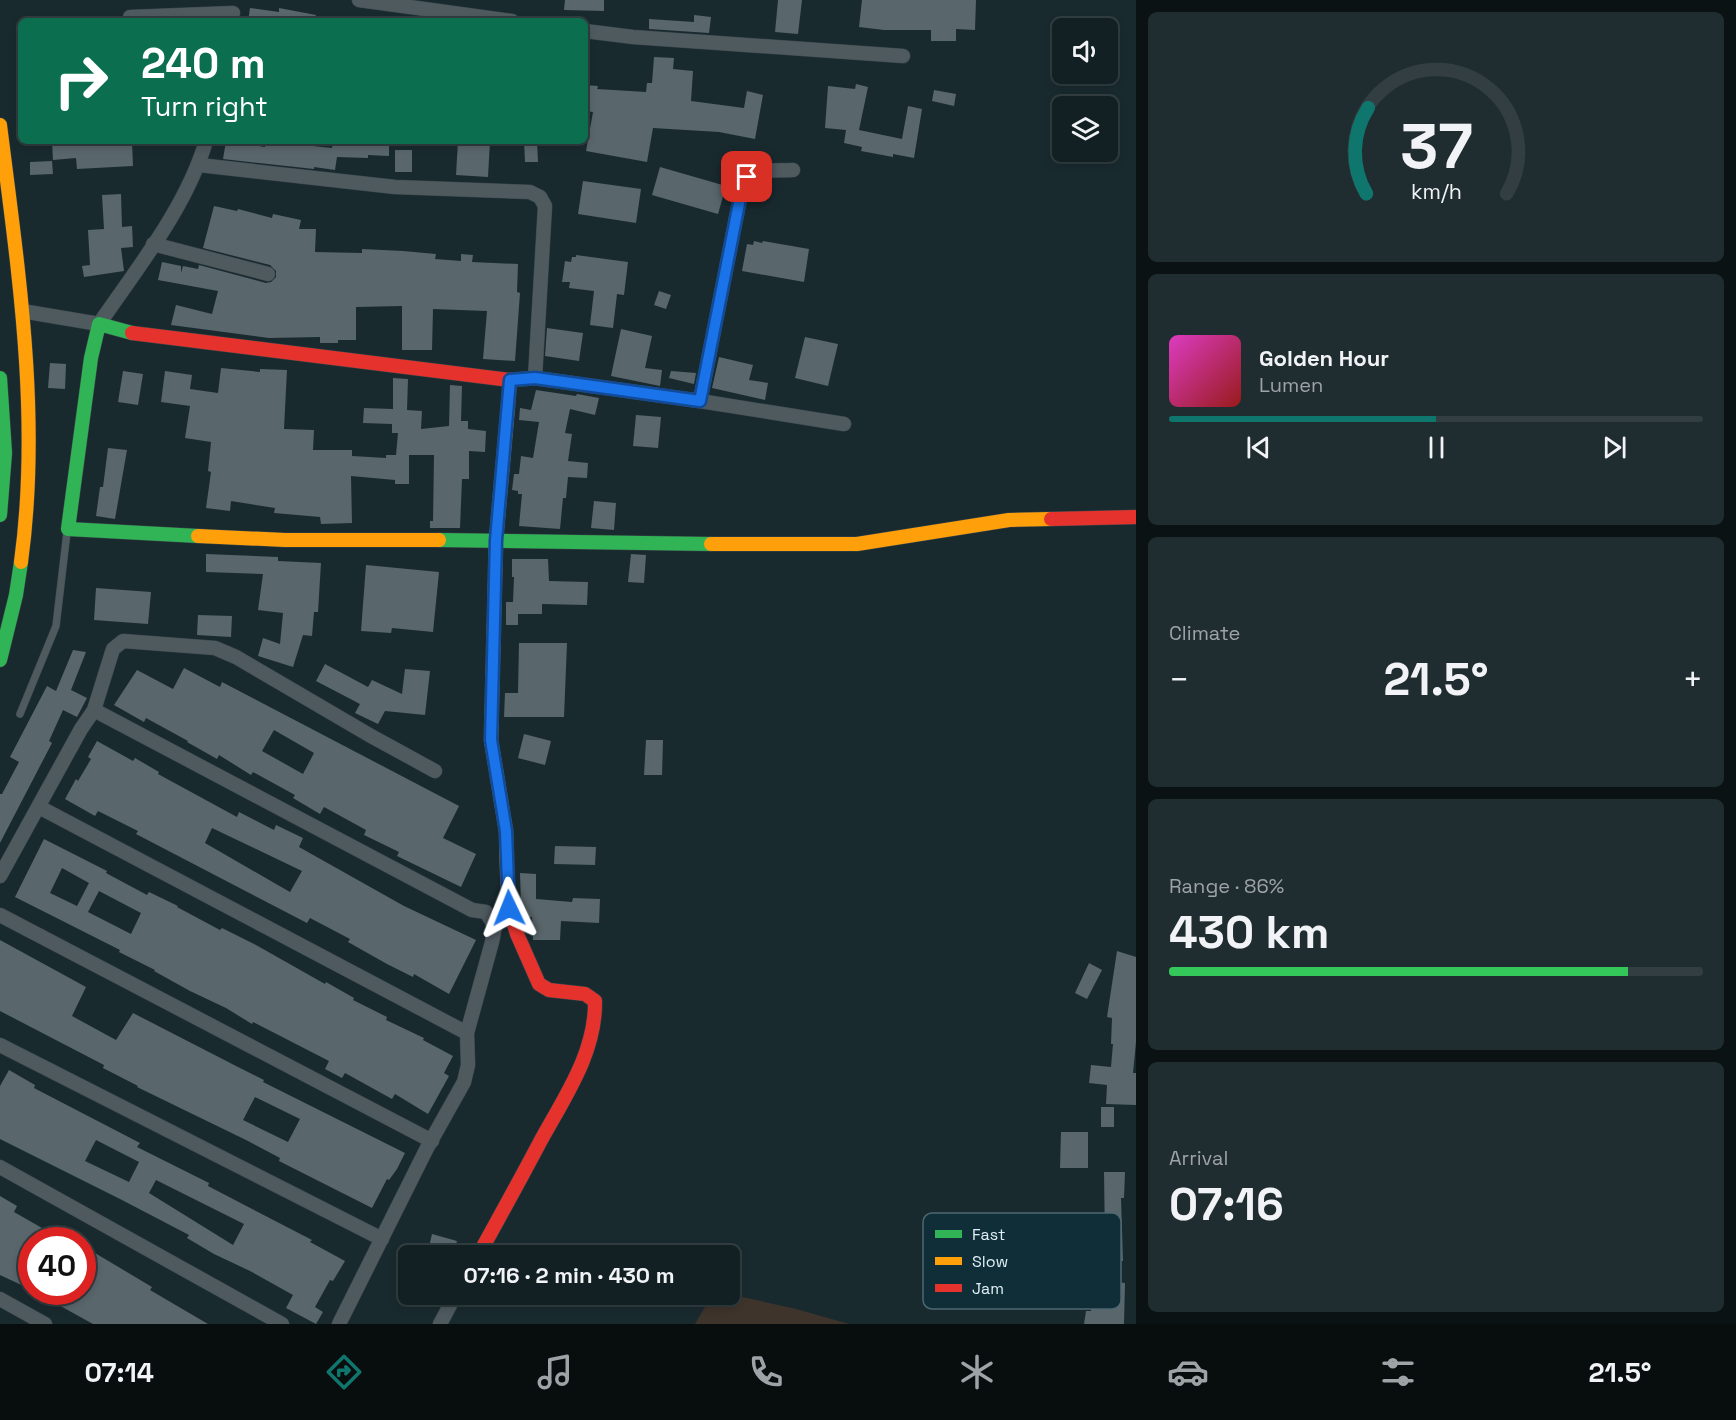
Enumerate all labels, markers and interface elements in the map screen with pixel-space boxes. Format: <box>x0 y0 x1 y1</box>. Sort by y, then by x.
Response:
map controls <box>1052 18 1118 162</box>
button: sound <box>1052 18 1118 84</box>
text: 240 m <box>141 37 266 90</box>
icon: right <box>42 42 120 120</box>
text: Turn right <box>141 89 268 124</box>
button: layers <box>1052 96 1118 162</box>
text: 37 <box>1400 107 1472 186</box>
pin <box>721 151 772 202</box>
icon: arrive <box>730 160 763 193</box>
text: km/h <box>1410 179 1462 206</box>
text: Golden Hour <box>1259 344 1389 372</box>
text: Lumen <box>1259 372 1323 398</box>
icon: previous <box>1242 431 1275 464</box>
icon: pause <box>1420 431 1453 464</box>
icon: next <box>1598 431 1631 464</box>
text: Climate <box>1169 620 1240 646</box>
text: 21.5° <box>1383 651 1489 708</box>
text: − <box>1169 659 1189 701</box>
text: + <box>1683 659 1703 701</box>
text: Range · 86% <box>1169 873 1284 899</box>
position arrow <box>477 876 541 940</box>
text: 430 km <box>1169 904 1329 961</box>
text: Arrival <box>1169 1145 1228 1171</box>
text: 07:16 <box>1169 1176 1284 1233</box>
legend <box>923 1213 1121 1309</box>
text: Fast <box>972 1224 1005 1245</box>
speed limit sign: 40 <box>18 1227 96 1305</box>
text: Slow <box>972 1251 1008 1272</box>
text: 07:16 · 2 min · 430 m <box>464 1261 674 1289</box>
text: Jam <box>972 1278 1004 1299</box>
icon: directions <box>323 1351 365 1393</box>
icon: music <box>534 1351 576 1393</box>
icon: phone <box>745 1351 787 1393</box>
icon: climate <box>956 1351 998 1393</box>
icon: car <box>1167 1351 1209 1393</box>
icon: filters <box>1377 1351 1419 1393</box>
text: 07:14 <box>84 1355 154 1390</box>
text: 21.5° <box>1588 1355 1652 1390</box>

